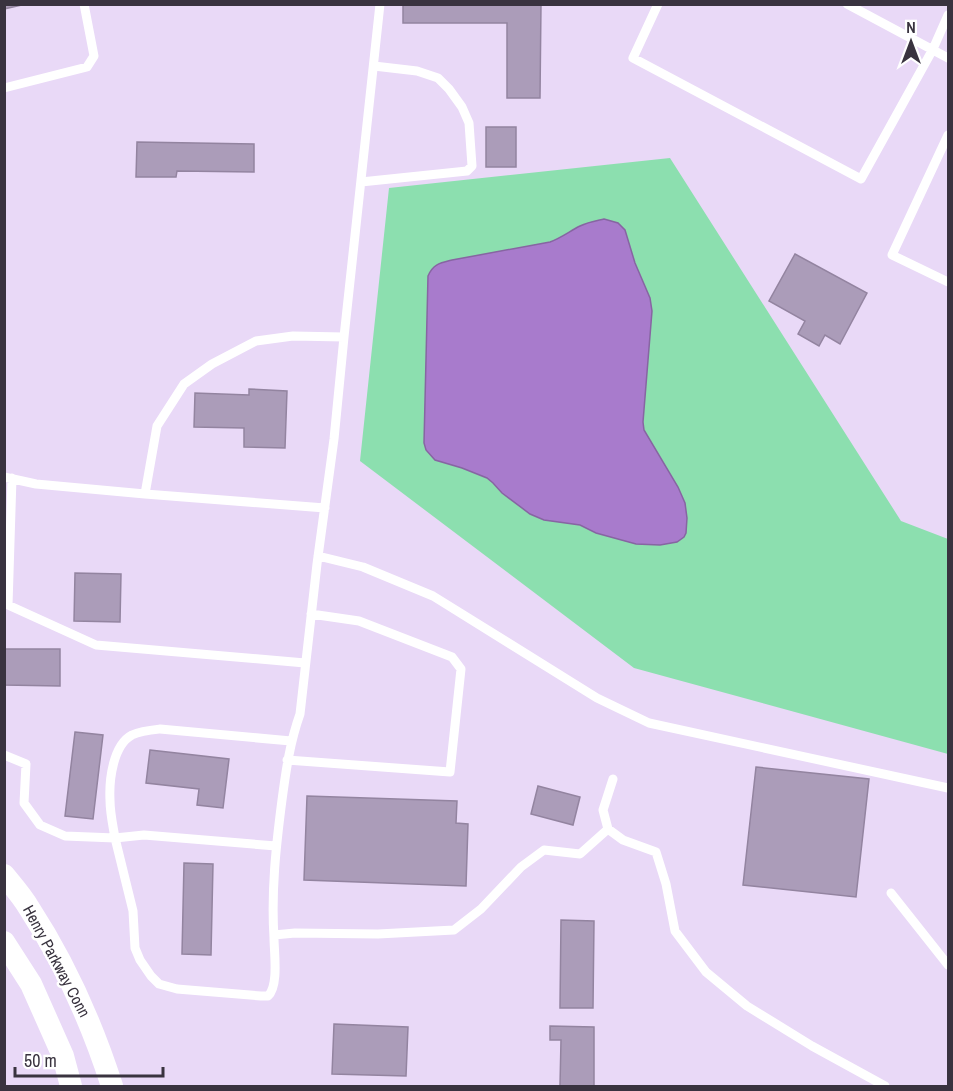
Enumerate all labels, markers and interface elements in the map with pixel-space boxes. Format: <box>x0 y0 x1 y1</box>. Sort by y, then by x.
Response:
north arrow <box>881 12 941 72</box>
text: N <box>906 16 916 38</box>
street label: Henry Parkway Conn <box>18 901 96 1021</box>
scale bar <box>15 1040 164 1078</box>
text: 50 m <box>24 1048 57 1073</box>

